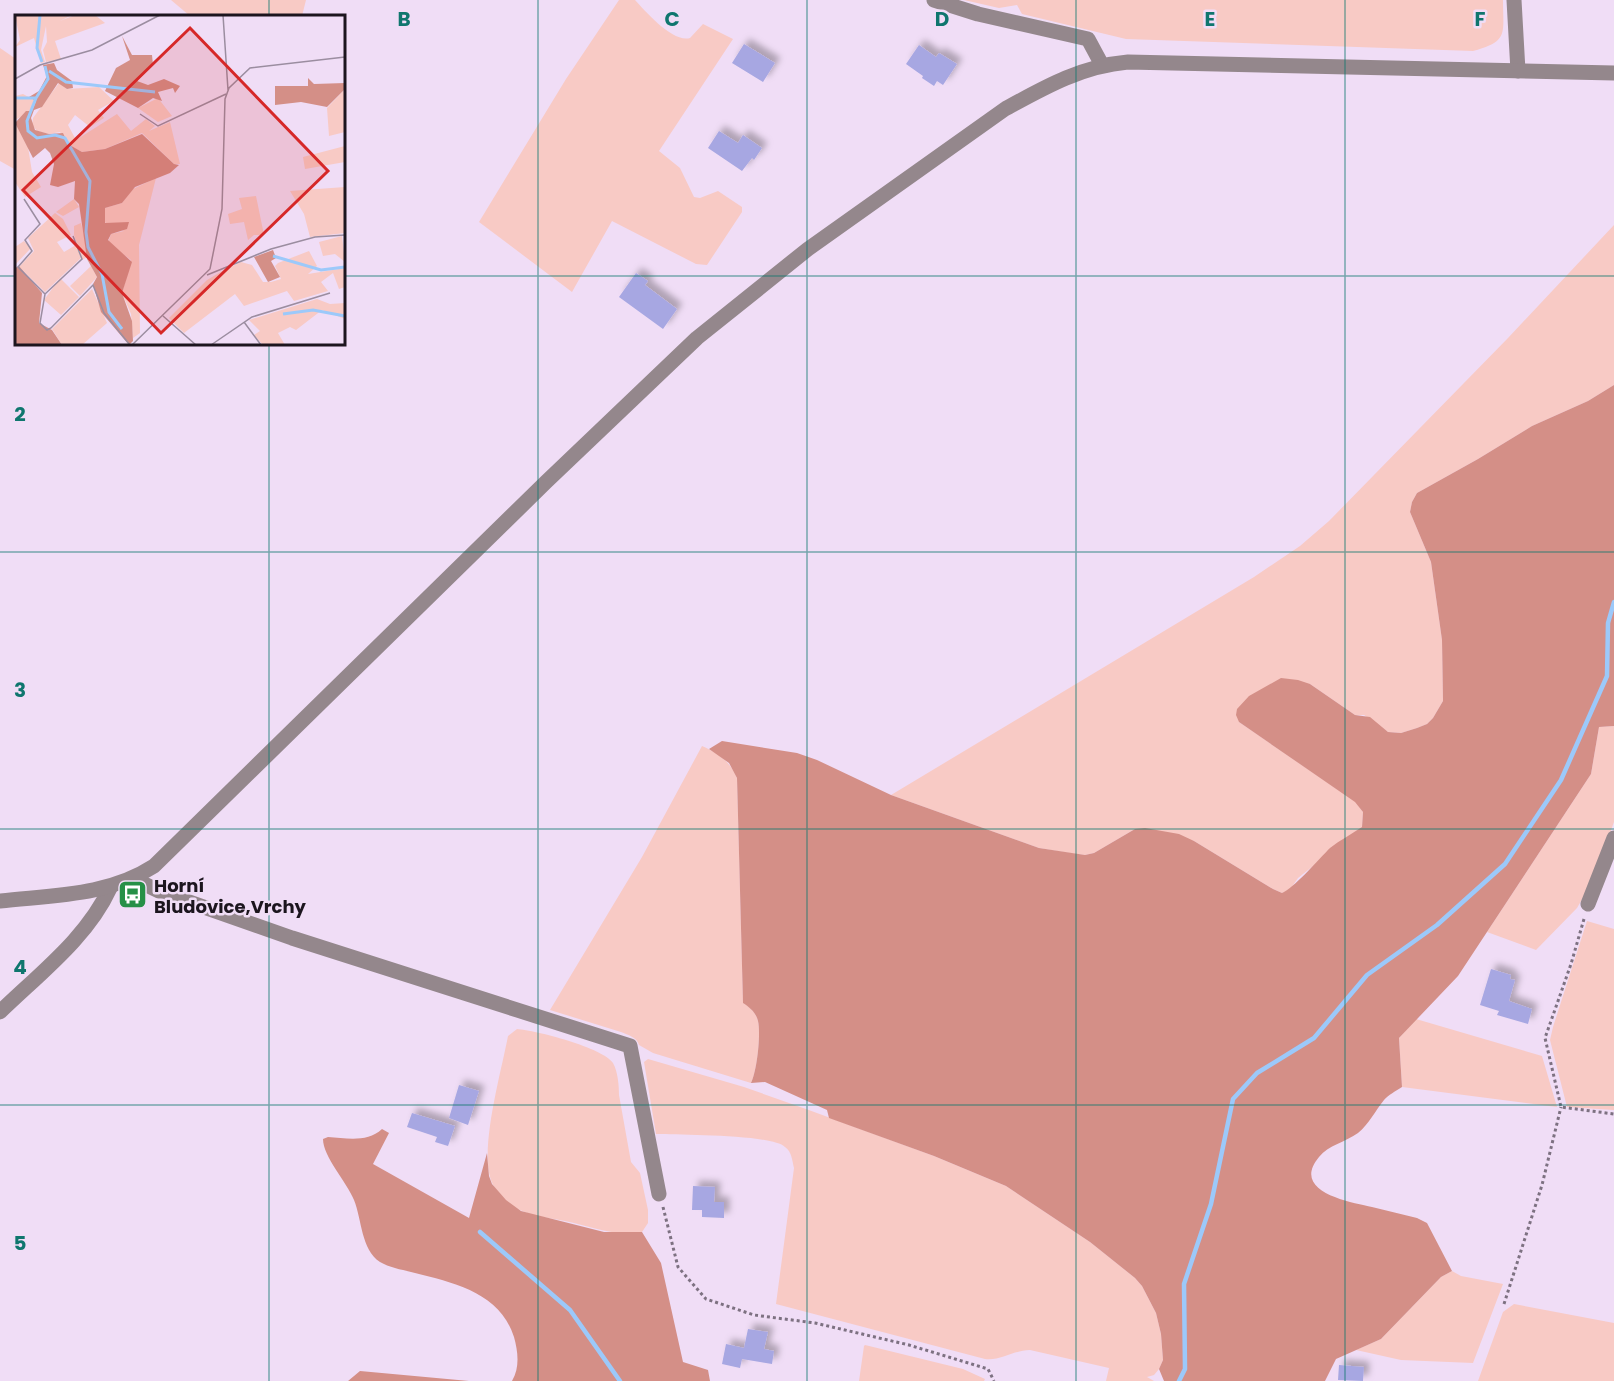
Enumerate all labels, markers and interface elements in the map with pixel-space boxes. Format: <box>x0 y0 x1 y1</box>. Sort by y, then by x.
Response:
text: B <box>397 5 411 33</box>
text: C <box>664 5 680 33</box>
text: D <box>935 5 949 33</box>
text: E <box>1205 5 1215 33</box>
text: F <box>1475 5 1486 33</box>
inset map <box>15 15 345 345</box>
text: 2 <box>14 400 26 428</box>
text: 3 <box>14 676 26 704</box>
place label: Horní Bludovice,Vrchy <box>154 873 307 919</box>
bus stop icon: Horní Bludovice,Vrchy <box>117 879 149 911</box>
text: 4 <box>13 953 27 981</box>
text: 5 <box>14 1229 27 1257</box>

